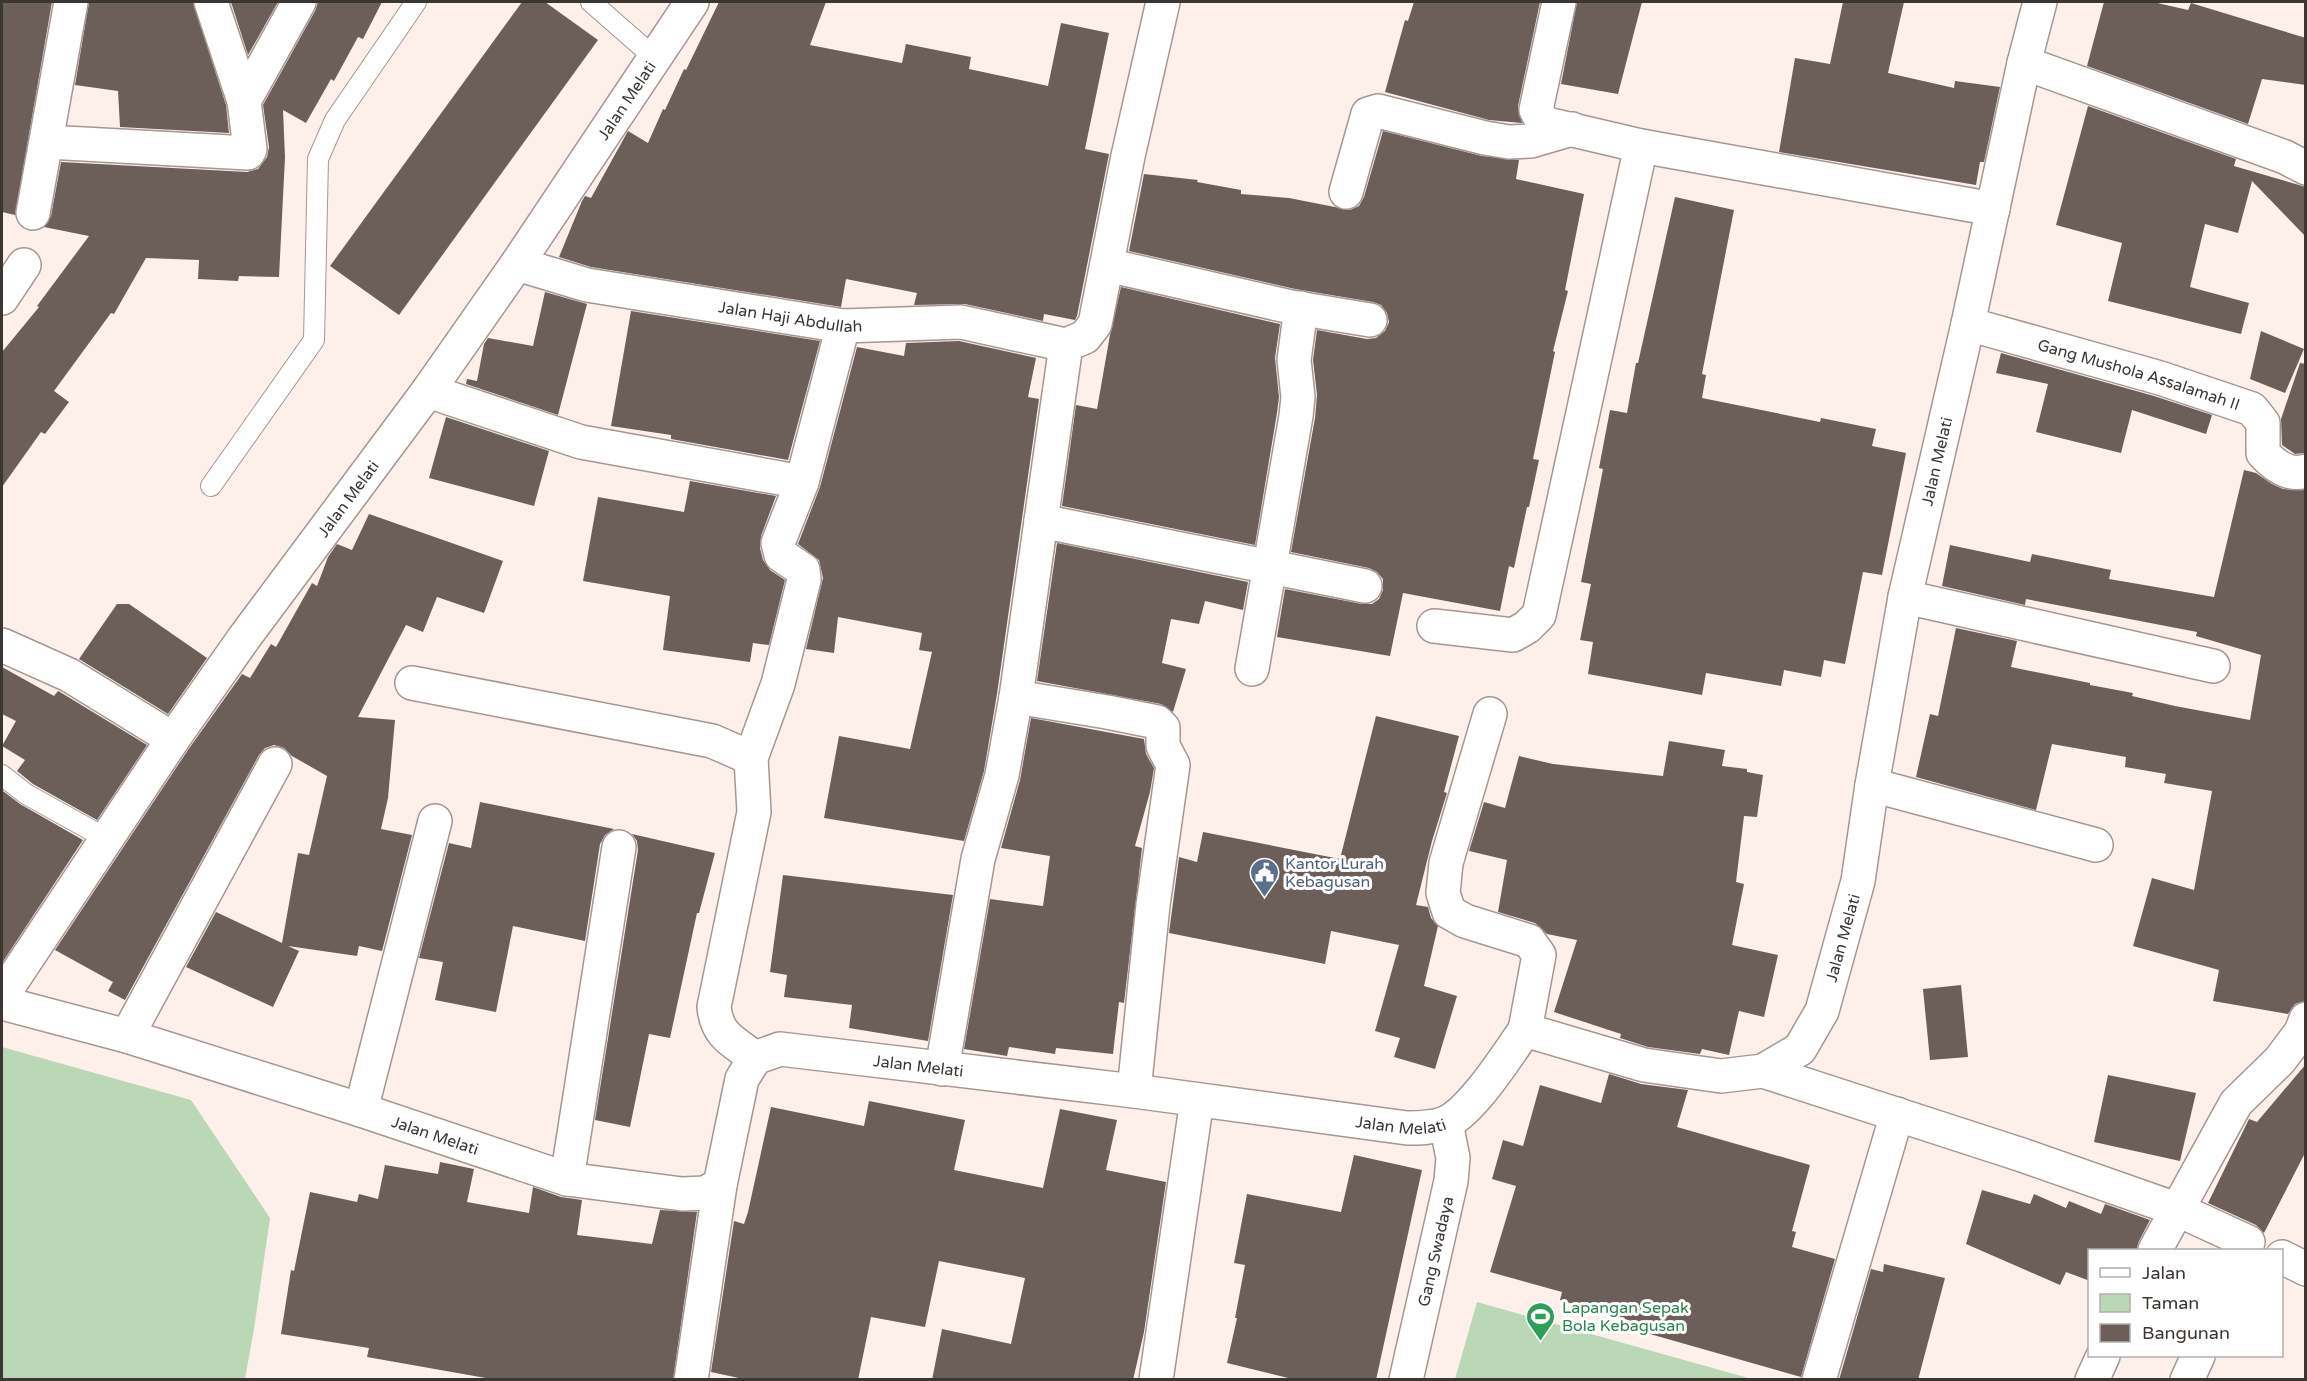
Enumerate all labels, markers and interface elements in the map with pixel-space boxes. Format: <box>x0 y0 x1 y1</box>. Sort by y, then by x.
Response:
street label: Jalan Melati <box>594 58 661 144</box>
street label: Jalan Haji Abdullah <box>717 297 863 337</box>
street label: Gang Mushola Assalamah II <box>2035 335 2242 415</box>
street label: Jalan Melati <box>1917 415 1957 508</box>
street label: Jalan Melati <box>314 457 384 541</box>
place label: Kantor Lurah Kebagusan <box>1285 854 1384 892</box>
public building icon: Kantor Lurah Kebagusan <box>1248 856 1280 898</box>
street label: Jalan Melati <box>1822 892 1865 984</box>
street label: Jalan Melati <box>872 1051 965 1082</box>
street label: Jalan Melati <box>389 1112 481 1160</box>
street label: Jalan Melati <box>1354 1112 1449 1140</box>
street label: Gang Swadaya <box>1414 1194 1458 1309</box>
legend <box>2088 1249 2283 1357</box>
text: Jalan <box>2142 1262 2186 1284</box>
text: Taman <box>2142 1292 2199 1314</box>
place label: Lapangan Sepak Bola Kebagusan <box>1562 1298 1689 1336</box>
sports icon: Lapangan Sepak Bola Kebagusan <box>1525 1300 1557 1342</box>
text: Bangunan <box>2142 1322 2230 1344</box>

